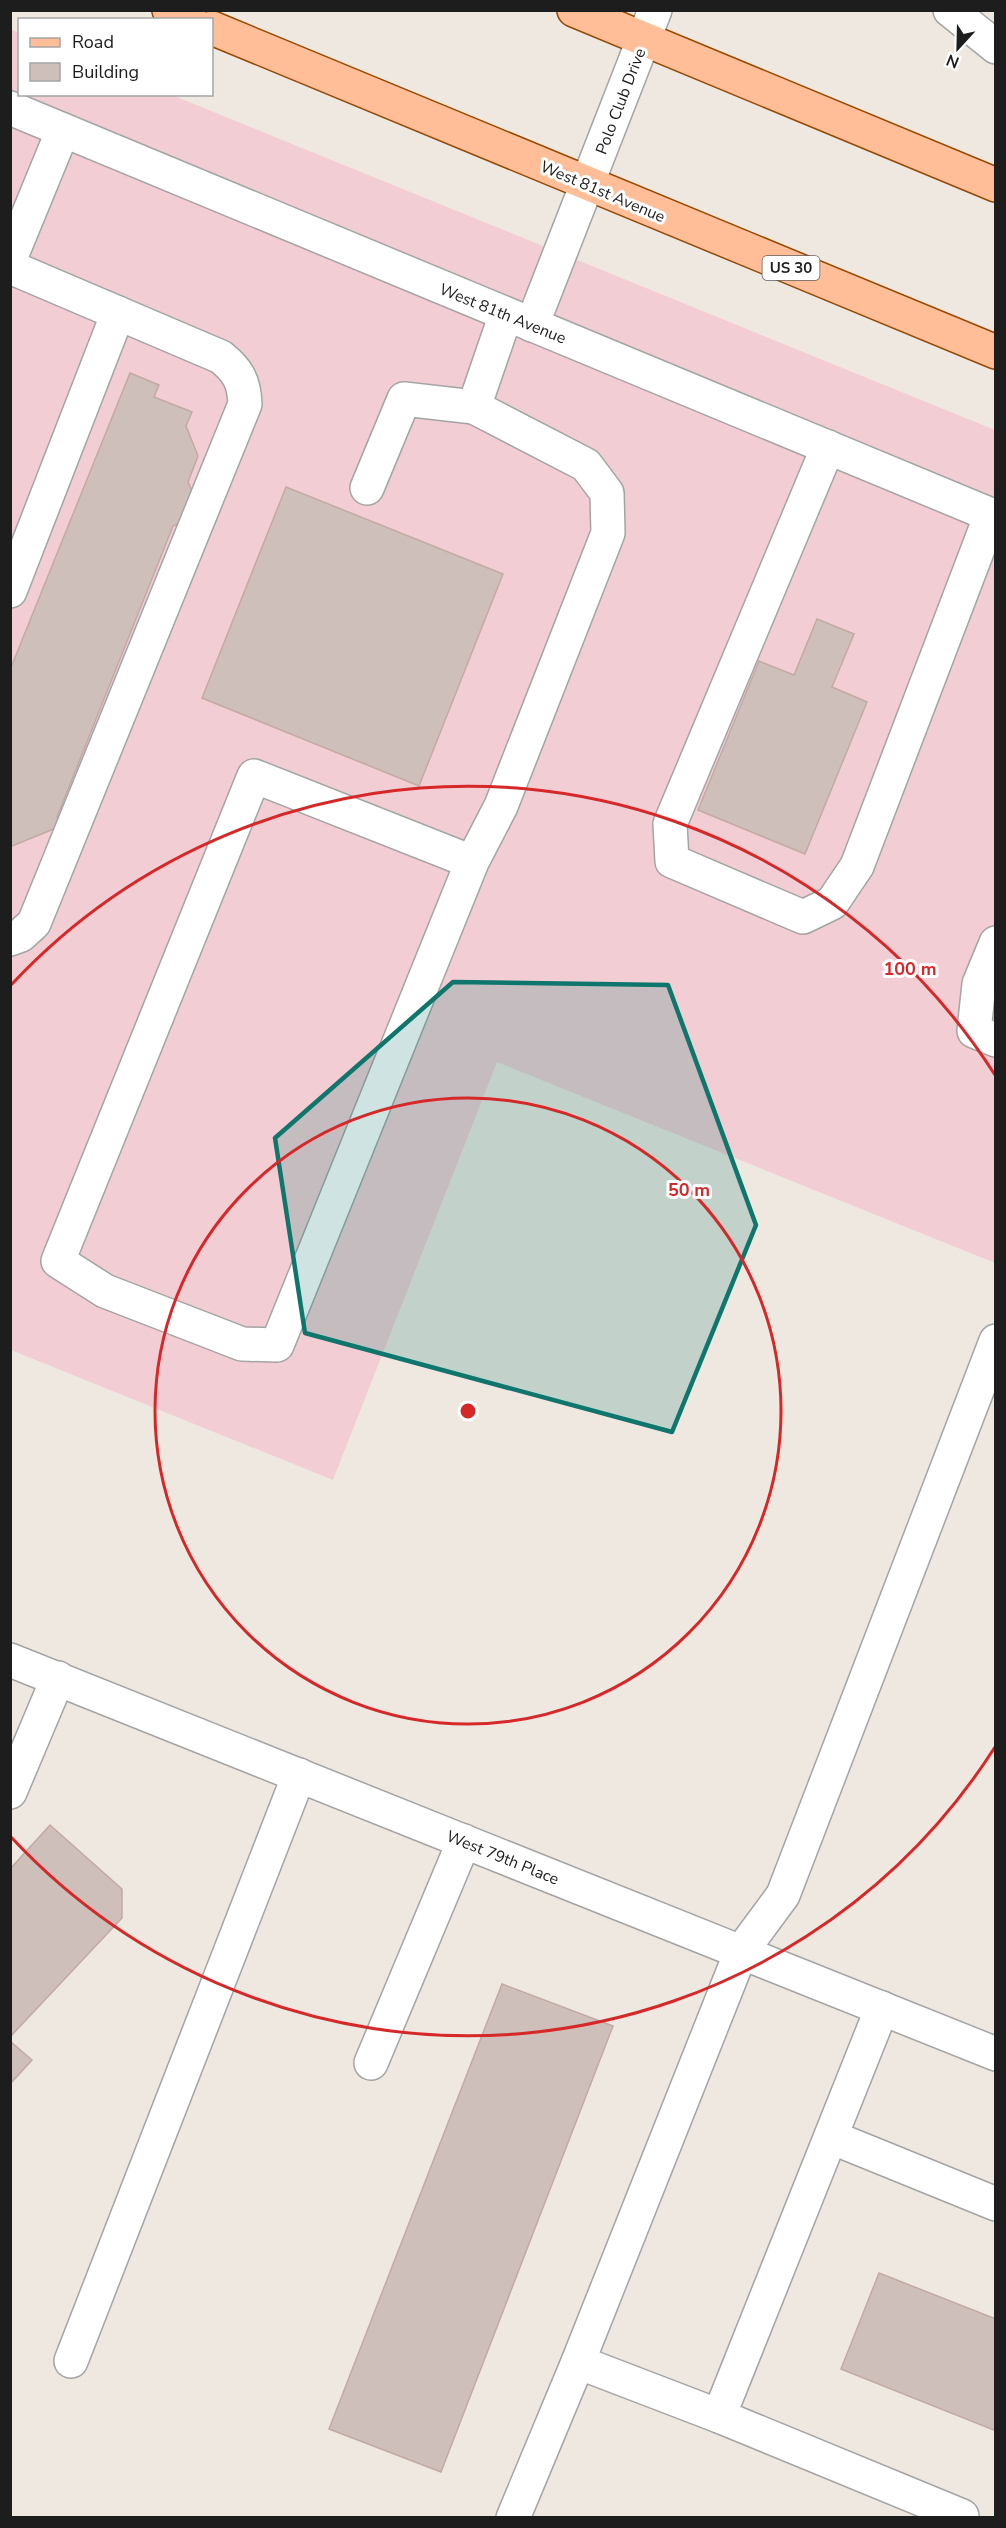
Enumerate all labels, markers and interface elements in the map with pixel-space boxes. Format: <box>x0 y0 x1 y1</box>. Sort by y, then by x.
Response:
legend <box>18 18 213 96</box>
north arrow <box>928 18 988 78</box>
text: Road <box>72 30 114 54</box>
street label: Polo Club Drive <box>591 45 651 158</box>
text: N <box>943 49 962 73</box>
text: Building <box>72 60 139 84</box>
street label: West 81st Avenue <box>537 156 668 228</box>
road number: US 30 <box>762 256 820 280</box>
street label: West 81th Avenue <box>436 278 569 349</box>
text: 100 m <box>883 957 937 981</box>
text: 50 m <box>668 1178 710 1202</box>
centre of rings <box>458 1401 478 1421</box>
street label: West 79th Place <box>443 1825 562 1891</box>

